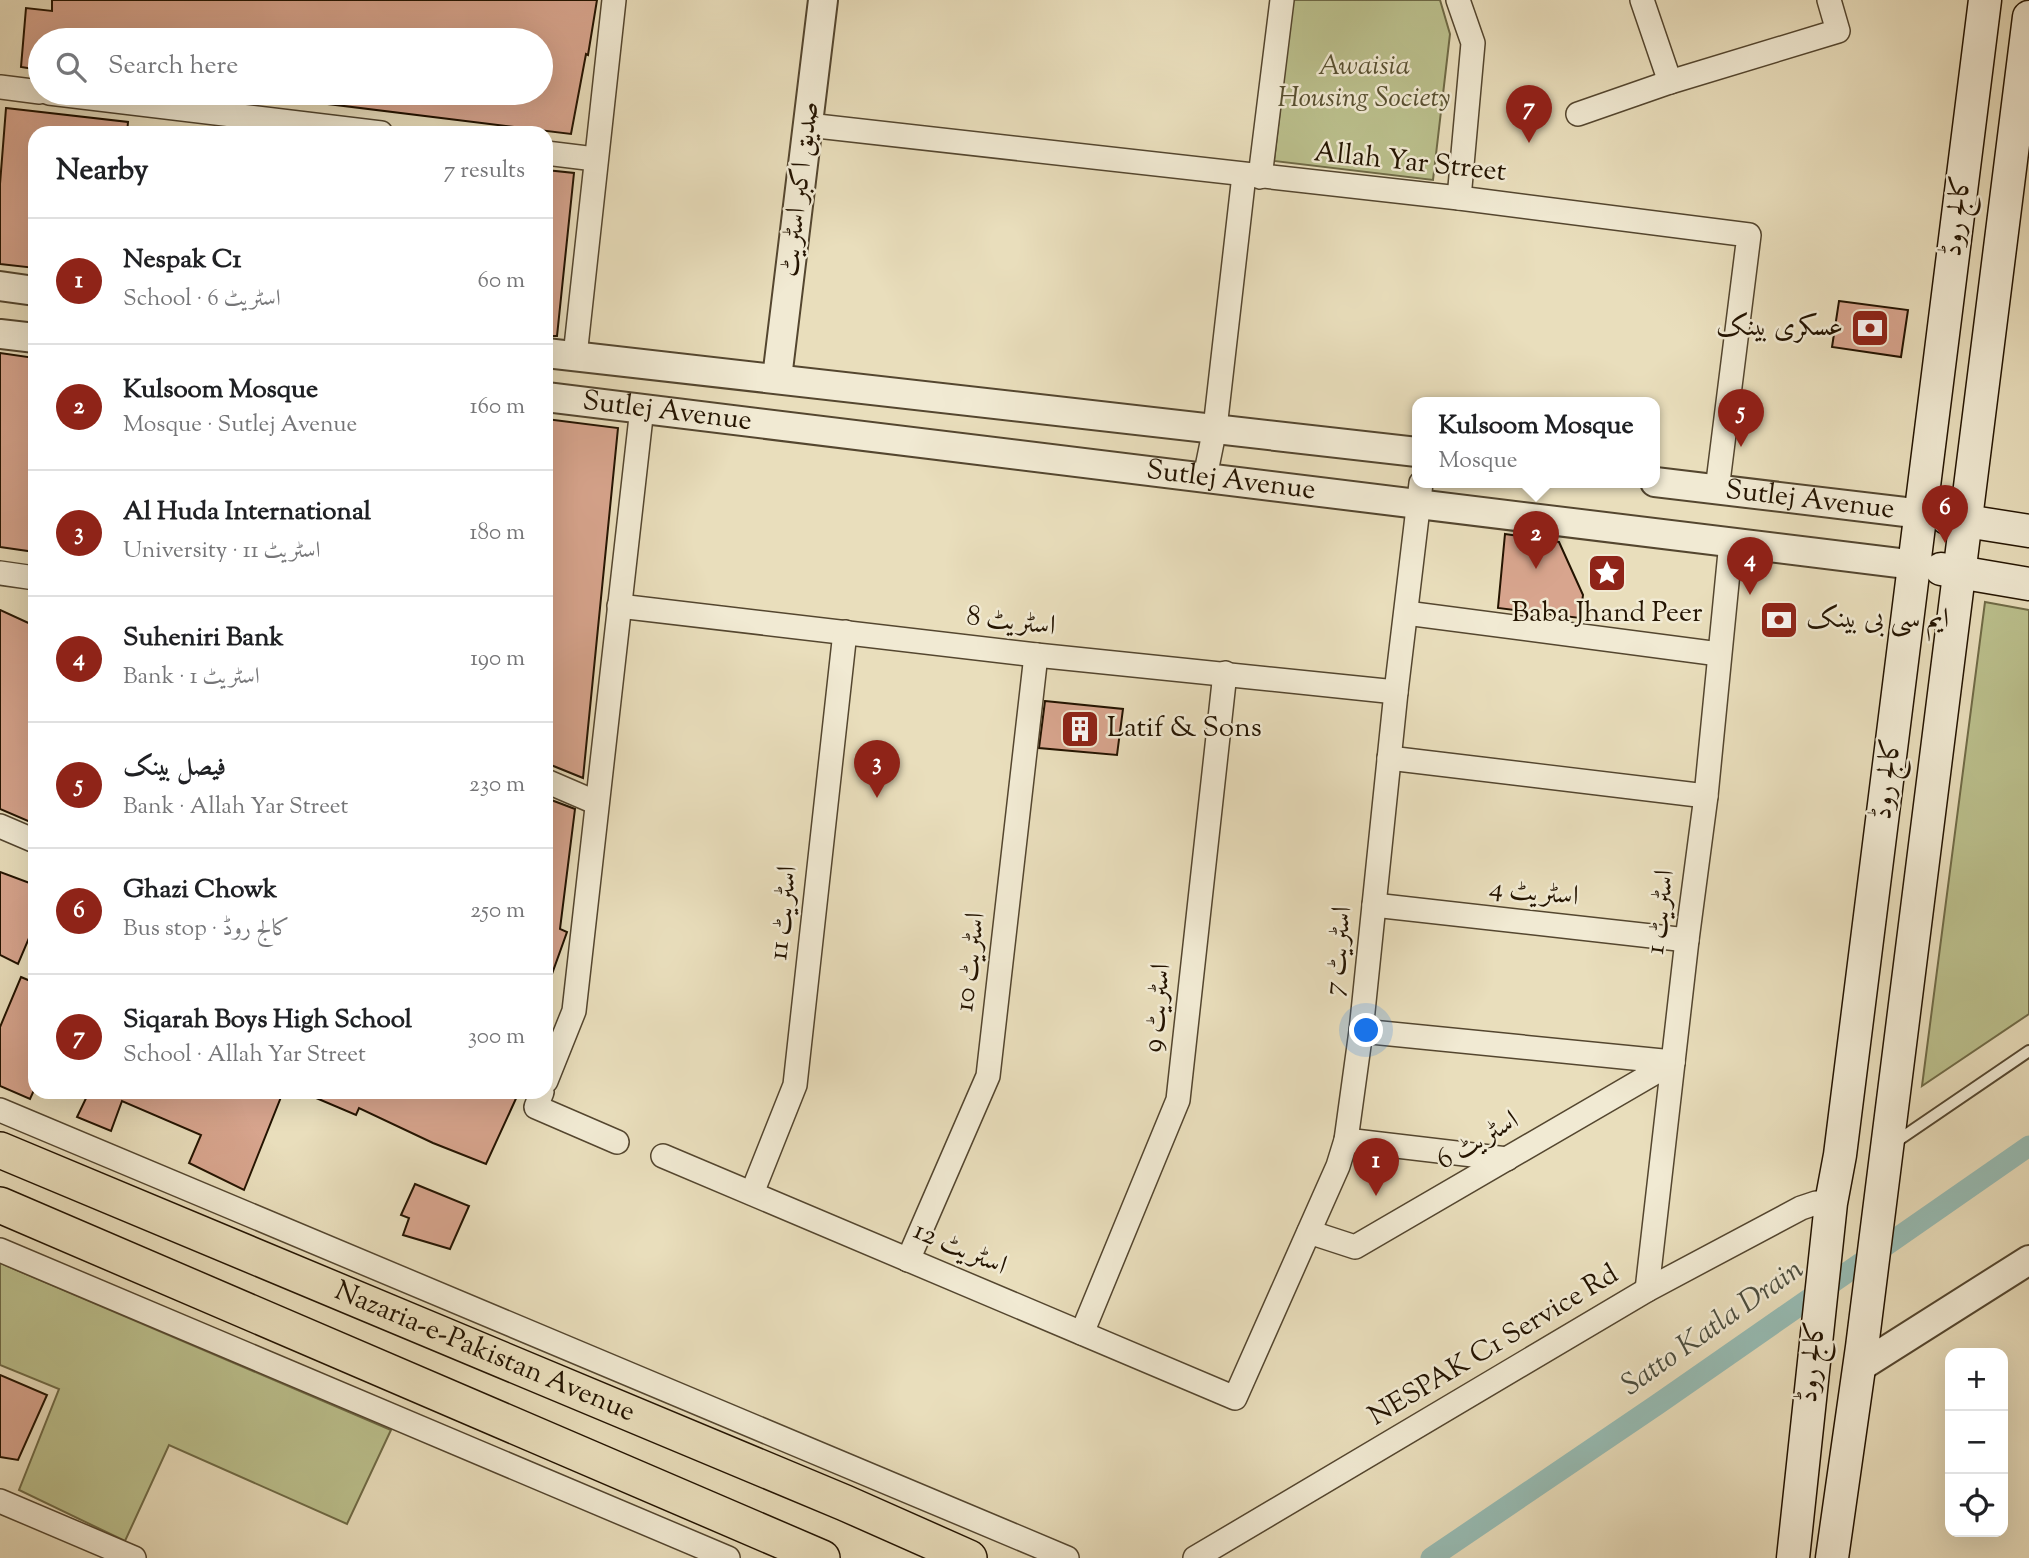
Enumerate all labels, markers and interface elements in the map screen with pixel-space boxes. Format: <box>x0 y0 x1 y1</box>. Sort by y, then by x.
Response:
search box <box>28 28 553 105</box>
park label: Awaisia Housing Society <box>1278 47 1451 119</box>
icon: search <box>52 48 90 86</box>
text: Search here <box>108 48 238 85</box>
pin: 7 <box>1506 85 1552 143</box>
street label: صدیق اکبر اسٹریٹ <box>769 99 831 279</box>
street label: Allah Yar Street <box>1312 133 1508 193</box>
text: Nearby <box>56 150 148 193</box>
text: 7 results <box>444 155 525 188</box>
street label: کالج روڈ <box>1933 173 1985 259</box>
text: Nespak C1 <box>123 242 241 279</box>
text: 1 <box>75 265 83 298</box>
text: 60 m <box>477 265 525 298</box>
text: School · اسٹریٹ 6 <box>123 283 281 316</box>
bank icon: عسکری بینک <box>1849 307 1891 349</box>
place label: عسکری بینک <box>1716 308 1843 348</box>
text: Kulsoom Mosque <box>123 372 318 409</box>
street label: Sutlej Avenue <box>580 382 754 442</box>
pin: 5 <box>1718 389 1764 447</box>
text: 2 <box>74 391 84 424</box>
text: 160 m <box>470 391 525 424</box>
popup <box>1412 397 1660 488</box>
text: Kulsoom Mosque <box>1438 408 1634 445</box>
text: Mosque · Sutlej Avenue <box>123 409 357 442</box>
text: Mosque <box>1438 445 1517 478</box>
street label: Sutlej Avenue <box>1144 451 1318 511</box>
street label: Sutlej Avenue <box>1723 471 1897 531</box>
pin: 6 <box>1922 485 1968 543</box>
text: Al Huda International <box>123 494 371 531</box>
pin: 2 <box>1513 511 1559 569</box>
text: 3 <box>74 517 84 550</box>
text: 180 m <box>470 517 525 550</box>
text: University · اسٹریٹ 11 <box>123 535 321 568</box>
pin: 4 <box>1727 537 1773 595</box>
place icon: Baba Jhand Peer <box>1586 552 1628 594</box>
place label: Baba Jhand Peer <box>1511 594 1703 634</box>
street label: اسٹریٹ 8 <box>964 597 1058 647</box>
bank icon: ایم سی بی بینک <box>1758 599 1800 641</box>
place label: ایم سی بی بینک <box>1806 600 1949 642</box>
text: Suheniri Bank <box>123 620 284 657</box>
text: 4 <box>73 643 85 676</box>
text: 190 m <box>470 643 525 676</box>
text: Bank · اسٹریٹ 1 <box>123 661 260 694</box>
building icon: Latif & Sons <box>1059 708 1101 750</box>
place label: Latif & Sons <box>1107 709 1262 749</box>
street label: کالج روڈ <box>1863 736 1915 822</box>
pin: 3 <box>854 740 900 798</box>
text: فیصل بینک <box>123 750 226 787</box>
text: 5 <box>75 769 83 802</box>
text: 230 m <box>469 769 525 802</box>
text: Bank · Allah Yar Street <box>123 791 348 824</box>
street label: اسٹریٹ 11 <box>759 864 809 962</box>
street label: اسٹریٹ 1 <box>1636 867 1686 957</box>
street label: اسٹریٹ 4 <box>1487 868 1581 918</box>
text: Ghazi Chowk <box>123 872 277 909</box>
text: 6 <box>73 895 85 928</box>
text: 250 m <box>470 895 525 928</box>
street label: اسٹریٹ 7 <box>1314 904 1364 998</box>
street label: اسٹریٹ 10 <box>945 910 997 1014</box>
text: Bus stop · کالج روڈ <box>123 913 290 946</box>
street label: اسٹریٹ 9 <box>1133 962 1183 1054</box>
text: Siqarah Boys High School <box>123 1002 412 1039</box>
your location <box>1349 1013 1383 1047</box>
text: 7 <box>73 1021 85 1054</box>
text: 300 m <box>468 1021 525 1054</box>
text: School · Allah Yar Street <box>123 1039 366 1072</box>
street label: اسٹریٹ 6 <box>1429 1101 1527 1181</box>
pin: 1 <box>1353 1138 1399 1196</box>
street label: اسٹریٹ 12 <box>907 1211 1013 1287</box>
water label: Satto Katla Drain <box>1613 1249 1813 1407</box>
street label: NESPAK C1 Service Rd <box>1361 1255 1627 1437</box>
street label: Nazaria-e-Pakistan Avenue <box>328 1272 641 1433</box>
street label: کالج روڈ <box>1789 1319 1839 1405</box>
map controls <box>1945 1348 2008 1537</box>
button: + <box>1945 1348 2008 1411</box>
button: − <box>1945 1411 2008 1474</box>
button: locate <box>1945 1474 2008 1537</box>

